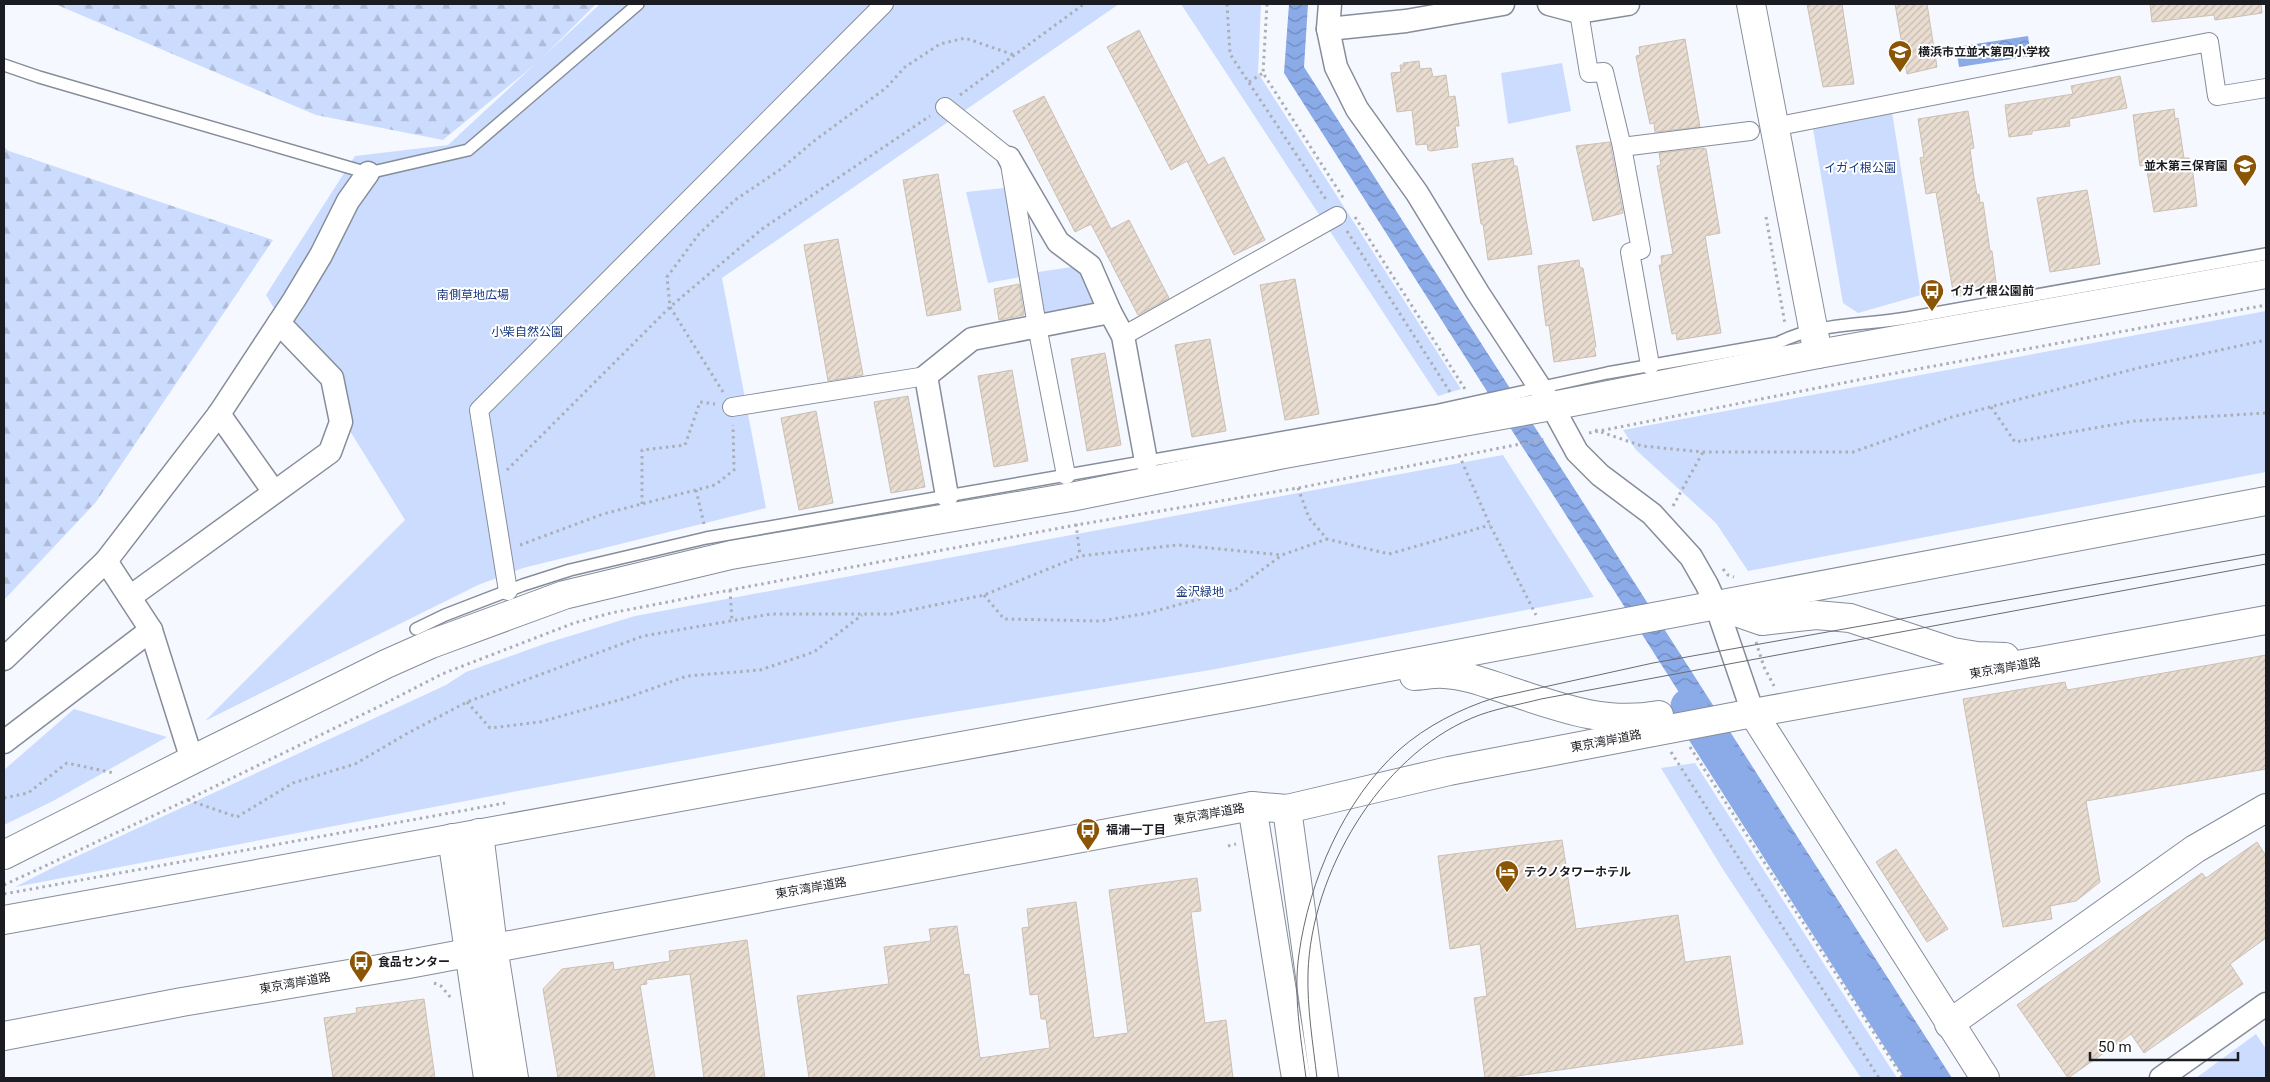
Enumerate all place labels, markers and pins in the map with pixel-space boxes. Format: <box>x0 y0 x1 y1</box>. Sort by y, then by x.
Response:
school or university icon: 横浜市立並木第四小学校 <box>1887 39 1913 73</box>
place label: 横浜市立並木第四小学校 <box>1918 45 2050 59</box>
school or university icon: 並木第三保育園 <box>2232 153 2258 187</box>
place label: 並木第三保育園 <box>2144 159 2228 173</box>
bus stop icon: イガイ根公園前 <box>1919 278 1945 312</box>
place label: イガイ根公園前 <box>1950 284 2034 298</box>
bus stop icon: 福浦一丁目 <box>1075 817 1101 851</box>
place label: 福浦一丁目 <box>1106 823 1166 837</box>
hotel icon: テクノタワーホテル <box>1494 859 1520 893</box>
place label: テクノタワーホテル <box>1524 865 1631 879</box>
bus stop icon: 食品センター <box>348 949 374 983</box>
place label: 食品センター <box>378 955 450 969</box>

